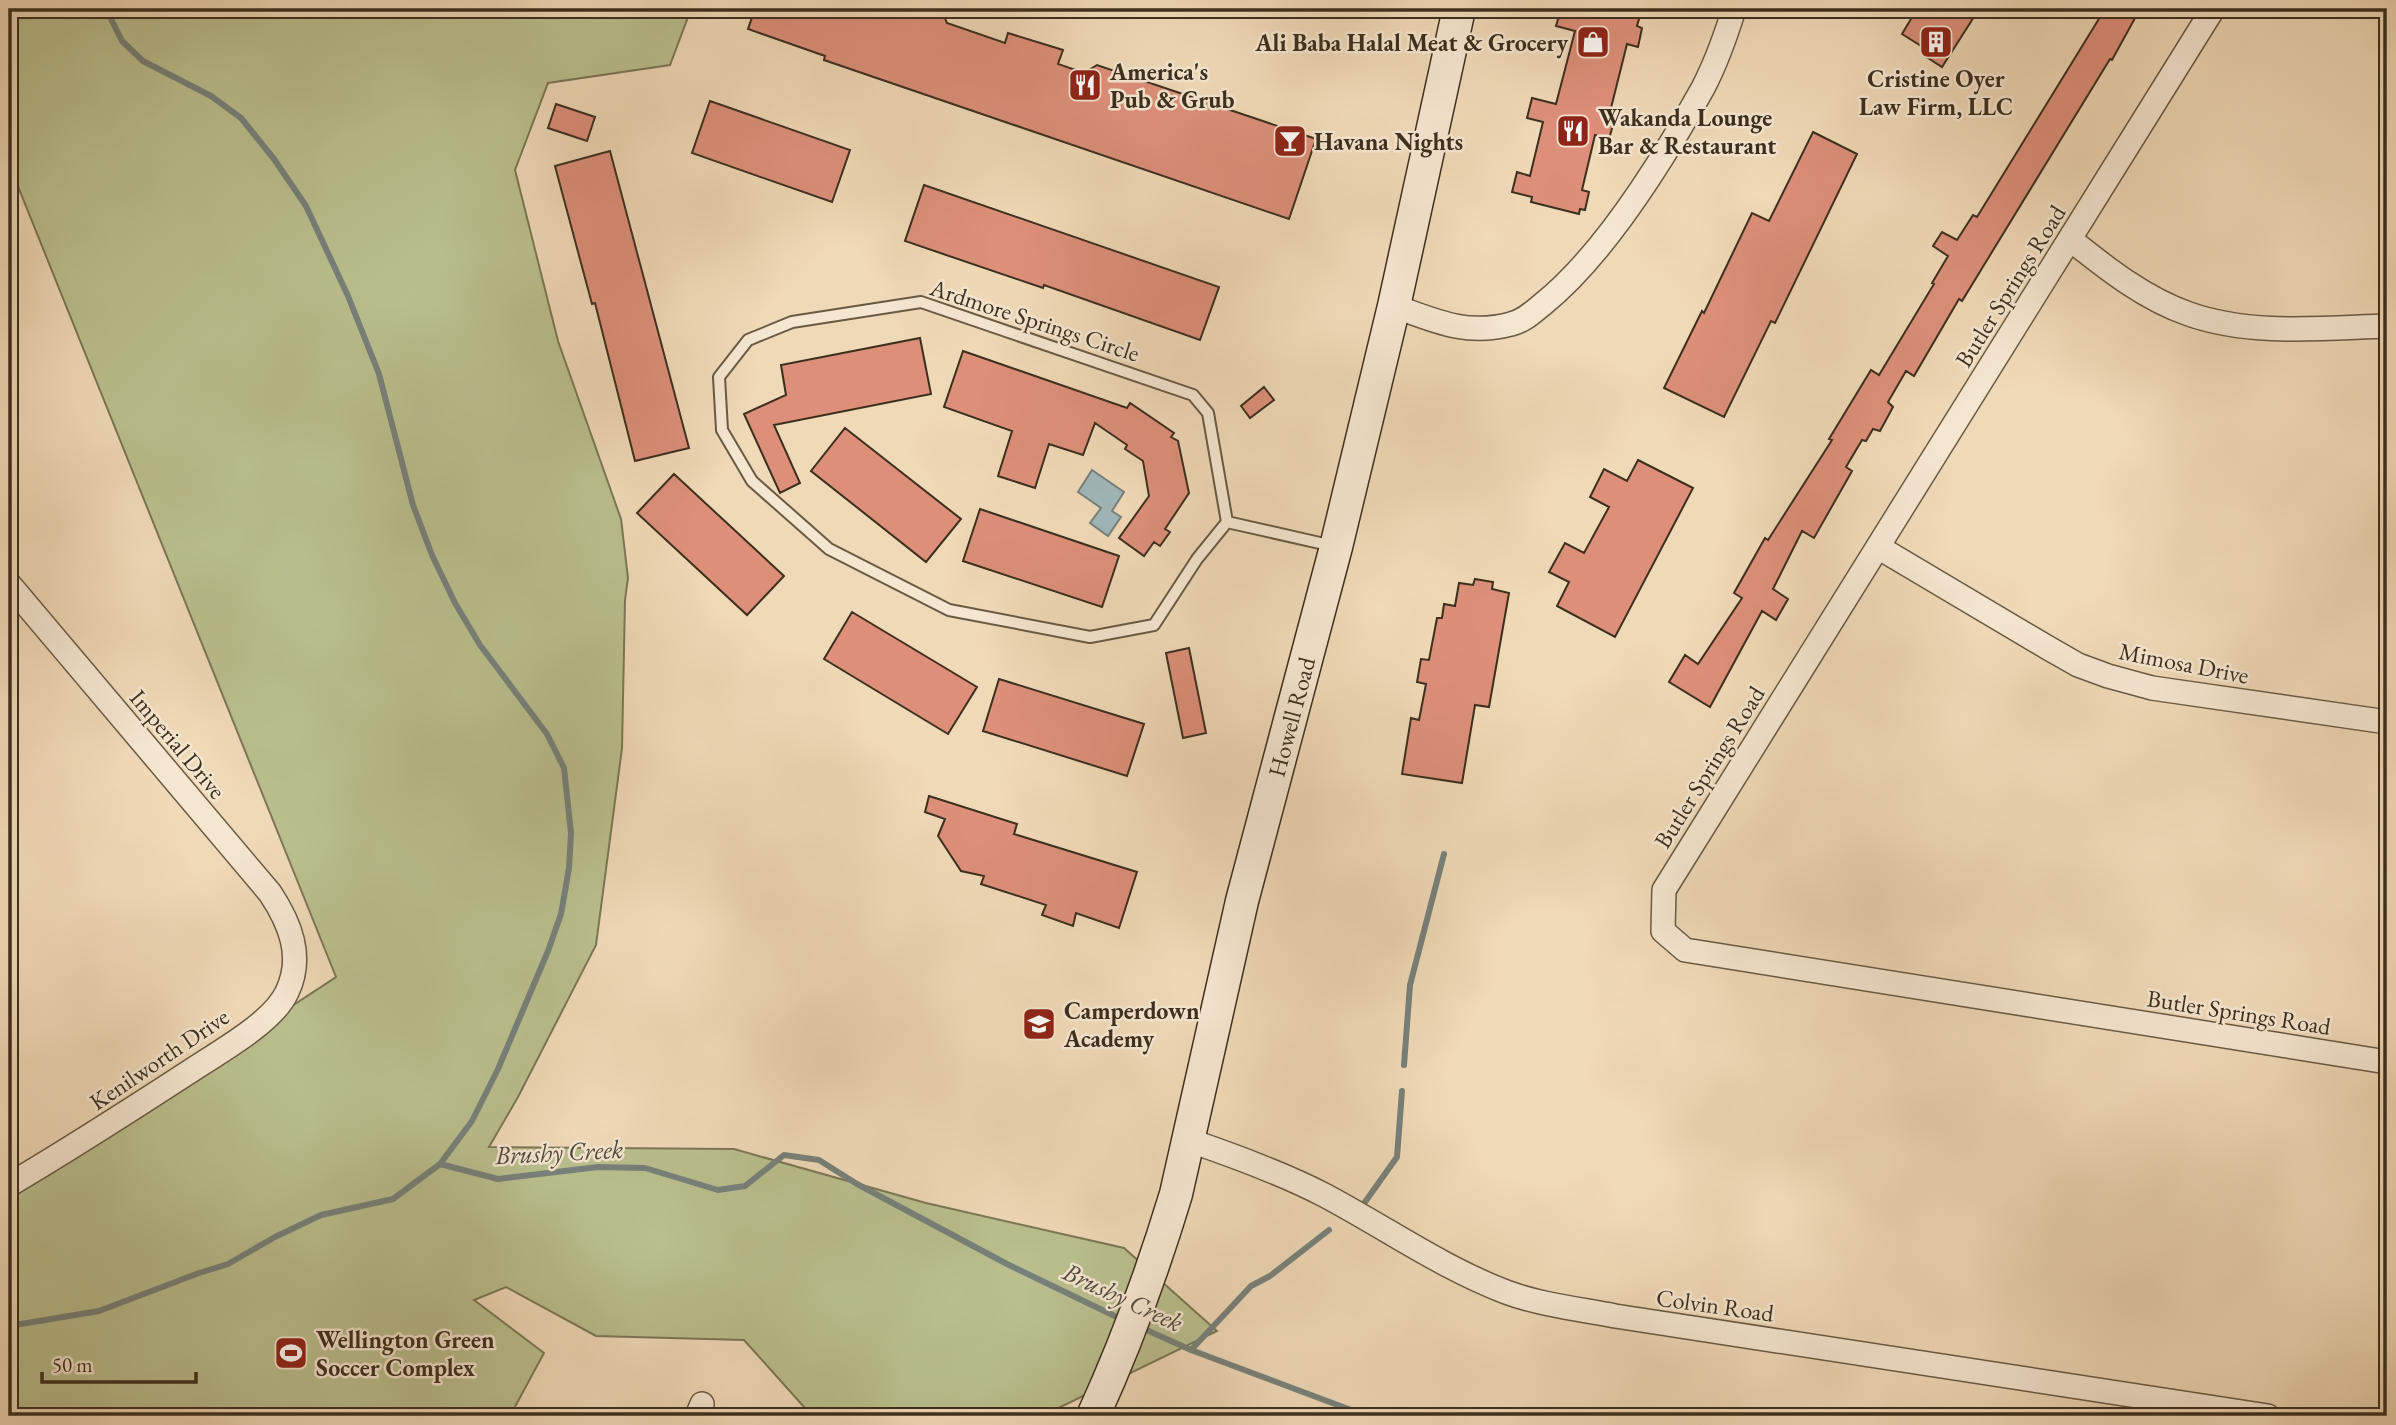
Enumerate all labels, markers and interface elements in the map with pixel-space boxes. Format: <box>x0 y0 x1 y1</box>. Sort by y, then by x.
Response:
shop icon: Ali Baba Halal Meat & Grocery <box>1574 23 1612 61</box>
building icon: Cristine Oyer Law Firm, LLC <box>1917 23 1955 61</box>
place label: Ali Baba Halal Meat & Grocery <box>1254 27 1568 59</box>
place label: America's Pub & Grub <box>1109 56 1234 115</box>
place label: Cristine Oyer Law Firm, LLC <box>1859 63 2013 122</box>
restaurant icon: America's Pub & Grub <box>1066 66 1104 104</box>
place label: Wakanda Lounge Bar & Restaurant <box>1598 102 1776 161</box>
restaurant icon: Wakanda Lounge Bar & Restaurant <box>1554 112 1592 150</box>
bar icon: Havana Nights <box>1271 122 1309 160</box>
place label: Havana Nights <box>1314 126 1463 158</box>
street label: Butler Springs Road <box>1948 198 2073 373</box>
street label: Ardmore Springs Circle <box>925 271 1144 369</box>
street label: Mimosa Drive <box>2117 635 2251 691</box>
street label: Howell Road <box>1260 653 1322 780</box>
street label: Butler Springs Road <box>1647 679 1772 854</box>
street label: Imperial Drive <box>123 683 233 805</box>
street label: Butler Springs Road <box>2145 982 2334 1042</box>
place label: Camperdown Academy <box>1063 995 1200 1055</box>
street label: Kenilworth Drive <box>83 1001 235 1117</box>
school or university icon: Camperdown Academy <box>1020 1005 1058 1043</box>
water label: Brushy Creek <box>493 1132 624 1172</box>
water label: Brushy Creek <box>1057 1254 1188 1340</box>
street label: Colvin Road <box>1654 1281 1777 1329</box>
place label: Wellington Green Soccer Complex <box>316 1324 495 1383</box>
sports icon: Wellington Green Soccer Complex <box>272 1334 310 1372</box>
scale bar <box>42 1341 196 1385</box>
text: 50 m <box>52 1351 93 1378</box>

